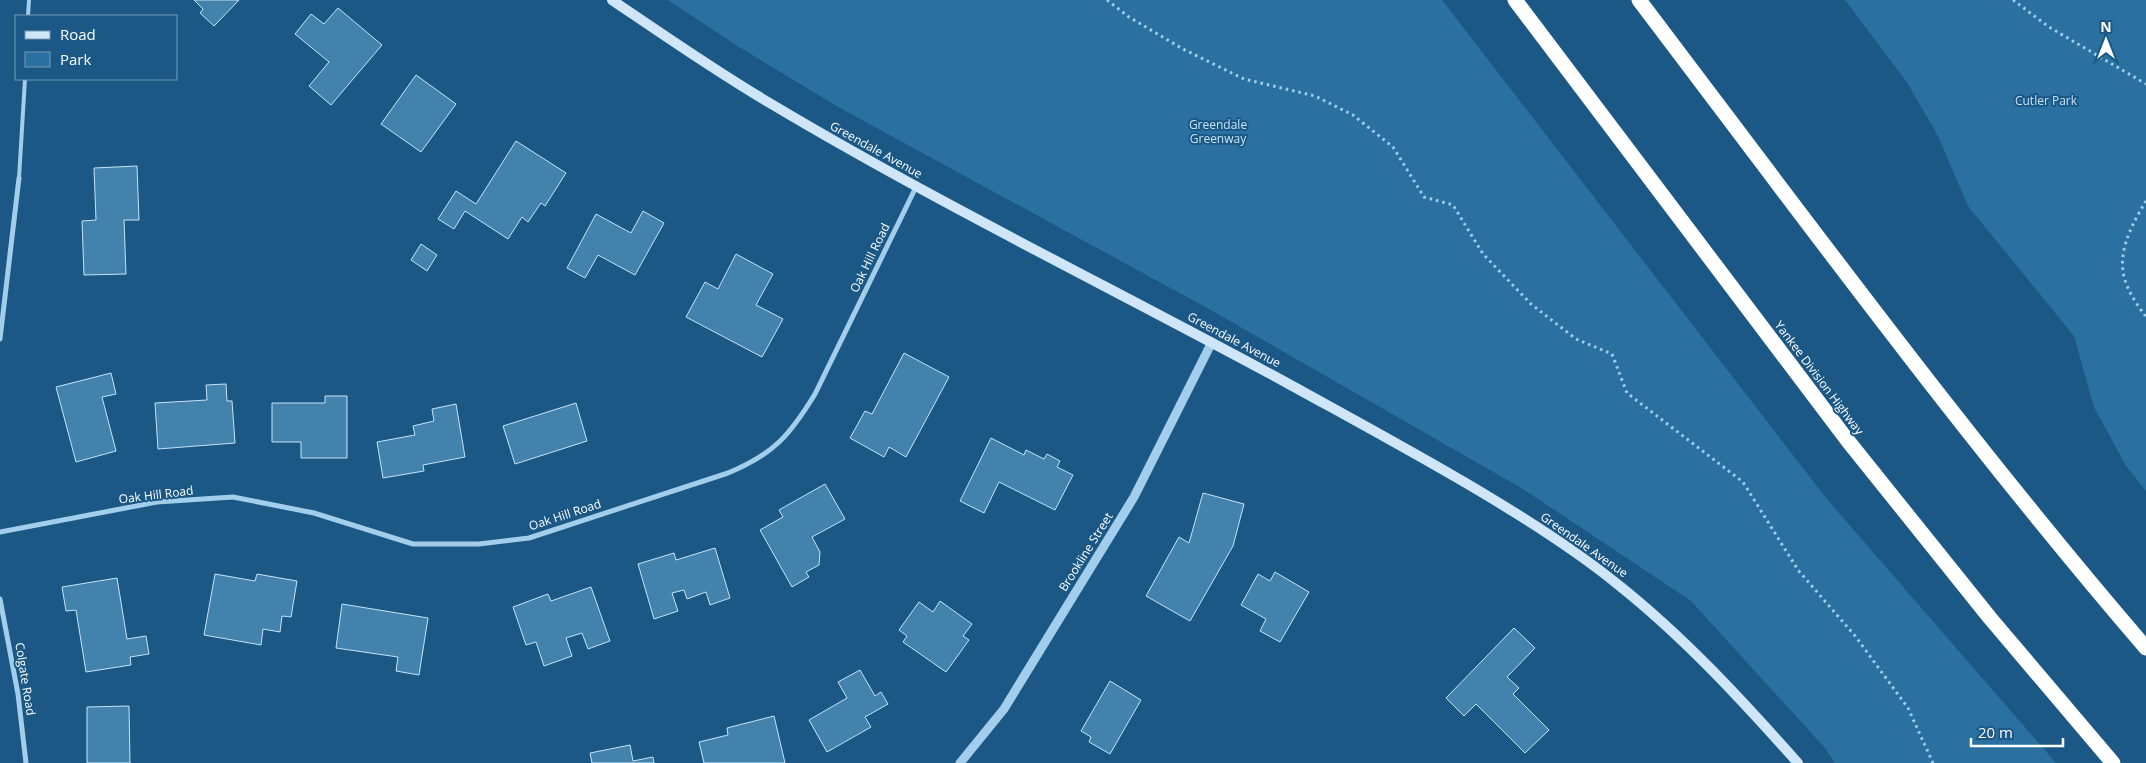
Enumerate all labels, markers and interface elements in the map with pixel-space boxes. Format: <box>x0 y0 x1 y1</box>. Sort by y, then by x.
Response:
legend <box>15 15 178 80</box>
north arrow <box>2081 15 2131 65</box>
text: N <box>2100 17 2112 36</box>
text: Road <box>60 24 96 44</box>
text: Park <box>60 49 91 69</box>
park label: Cutler Park <box>2015 92 2078 109</box>
park label: Greendale Greenway <box>1189 116 1247 147</box>
street label: Greendale Avenue <box>827 117 926 182</box>
street label: Oak Hill Road <box>845 220 894 295</box>
street label: Greendale Avenue <box>1185 308 1284 371</box>
street label: Yankee Division Highway <box>1771 317 1868 439</box>
street label: Oak Hill Road <box>118 481 194 508</box>
street label: Oak Hill Road <box>526 495 603 534</box>
street label: Greendale Avenue <box>1537 508 1632 581</box>
street label: Brookline Street <box>1054 509 1117 594</box>
street label: Colgate Road <box>11 641 40 717</box>
scale bar <box>1971 716 2064 748</box>
text: 20 m <box>1978 722 2013 742</box>

